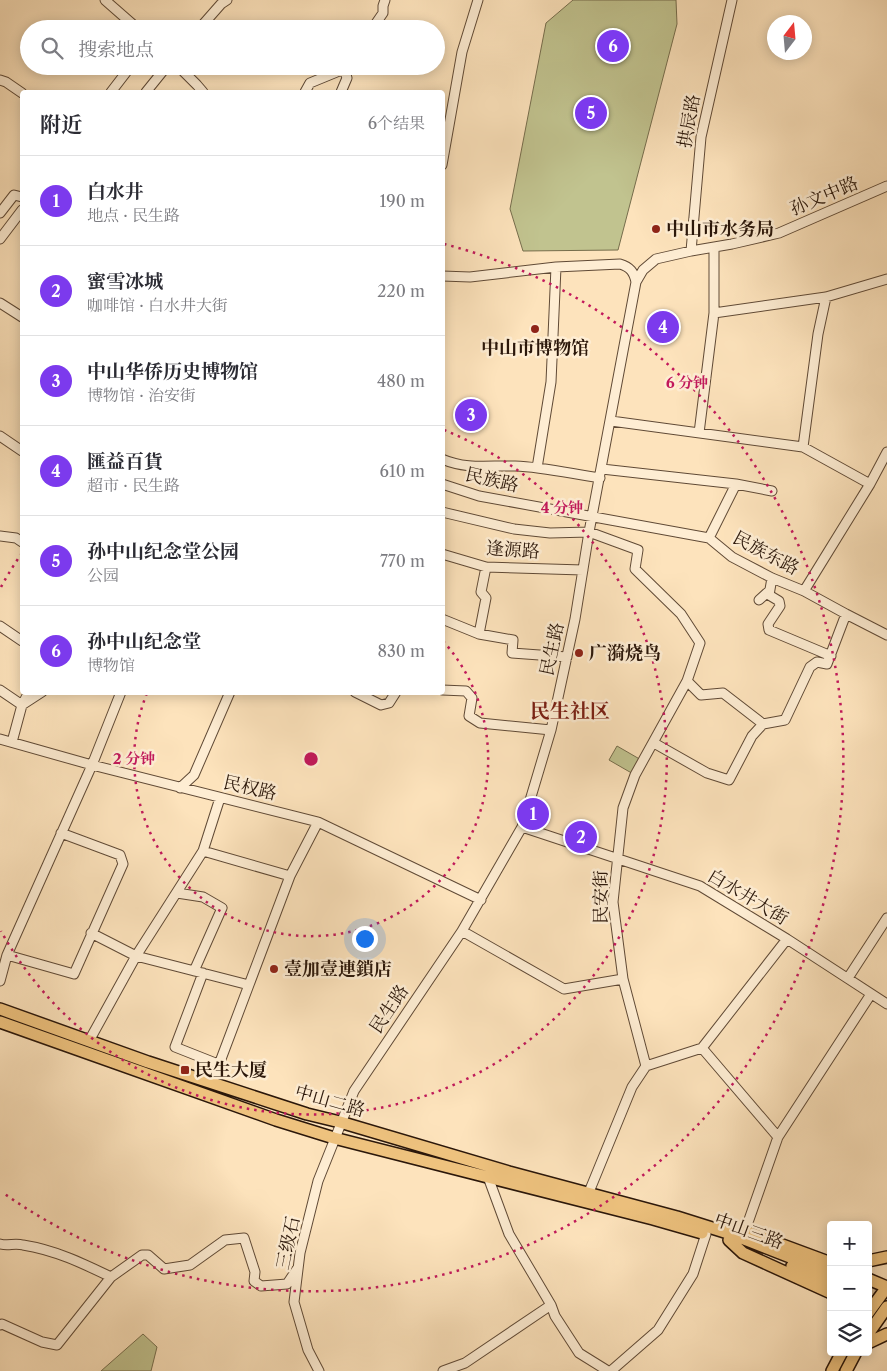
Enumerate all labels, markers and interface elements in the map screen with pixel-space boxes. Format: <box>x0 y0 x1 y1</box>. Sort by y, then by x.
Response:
north arrow <box>767 15 812 60</box>
search box <box>20 20 445 75</box>
pin: 6 <box>597 27 629 65</box>
icon: search <box>38 34 66 62</box>
text: 搜索地点 <box>78 38 154 61</box>
street label: 拱辰路 <box>673 93 705 149</box>
pin: 5 <box>575 94 607 132</box>
text: 附近 <box>40 112 82 137</box>
text: 6个结果 <box>368 113 425 133</box>
street label: 孙文中路 <box>787 172 861 220</box>
text: 白水井 <box>87 180 144 203</box>
text: 1 <box>52 191 60 211</box>
text: 190 m <box>380 191 425 211</box>
text: 地点 · 民生路 <box>87 205 180 225</box>
place label: 中山市水务局 <box>666 218 774 240</box>
marker: 中山市水务局 <box>650 223 662 235</box>
text: 蜜雪冰城 <box>87 270 163 293</box>
text: 2 <box>51 281 61 301</box>
text: 220 m <box>377 281 425 301</box>
text: 咖啡馆 · 白水井大街 <box>87 295 228 315</box>
pin: 4 <box>647 308 679 346</box>
marker: 中山市博物馆 <box>529 323 541 335</box>
place label: 中山市博物馆 <box>481 337 589 359</box>
text: 中山华侨历史博物馆 <box>87 360 258 383</box>
text: 3 <box>51 371 61 391</box>
text: 480 m <box>377 371 425 391</box>
text: 6 分钟 <box>666 373 708 392</box>
text: 博物馆 · 治安街 <box>87 385 196 405</box>
pin: 3 <box>455 396 487 434</box>
text: 匯益百貨 <box>87 450 163 473</box>
text: 4 <box>51 461 61 481</box>
text: 610 m <box>380 461 425 481</box>
street label: 民族路 <box>463 463 521 497</box>
text: 超市 · 民生路 <box>87 475 180 495</box>
text: 4 分钟 <box>541 498 583 517</box>
street label: 民族东路 <box>729 526 803 580</box>
street label: 逢源路 <box>485 537 541 563</box>
text: 孙中山纪念堂公园 <box>87 540 239 563</box>
text: 5 <box>52 551 60 571</box>
text: 770 m <box>380 551 425 571</box>
text: 公园 <box>87 565 119 585</box>
street label: 民生路 <box>536 620 568 678</box>
text: 孙中山纪念堂 <box>87 630 201 653</box>
text: 6 <box>51 641 61 661</box>
text: 830 m <box>377 641 425 661</box>
place label: 广漪烧鸟 <box>589 642 661 664</box>
marker: 广漪烧鸟 <box>573 647 585 659</box>
text: 博物馆 <box>87 655 135 675</box>
district label: 民生社区 <box>530 699 610 723</box>
text: 2 分钟 <box>113 749 155 768</box>
centre of rings <box>302 750 320 768</box>
street label: 民权路 <box>221 771 279 805</box>
pin: 1 <box>517 795 549 833</box>
pin: 2 <box>565 818 597 856</box>
street label: 白水井大街 <box>704 864 792 930</box>
street label: 民安街 <box>590 870 612 924</box>
your location <box>352 926 378 952</box>
place label: 壹加壹連鎖店 <box>284 958 392 980</box>
marker: 壹加壹連鎖店 <box>268 963 280 975</box>
street label: 民生路 <box>365 980 413 1038</box>
place label: 民生大厦 <box>195 1059 267 1081</box>
marker: 民生大厦 <box>179 1064 191 1076</box>
street label: 中山二路 <box>292 1081 368 1121</box>
street label: 中山三路 <box>711 1208 787 1254</box>
street label: 三级石 <box>272 1214 304 1272</box>
map controls <box>827 1221 872 1356</box>
button: + <box>827 1221 872 1266</box>
button: − <box>827 1266 872 1311</box>
button: layers <box>827 1311 872 1356</box>

